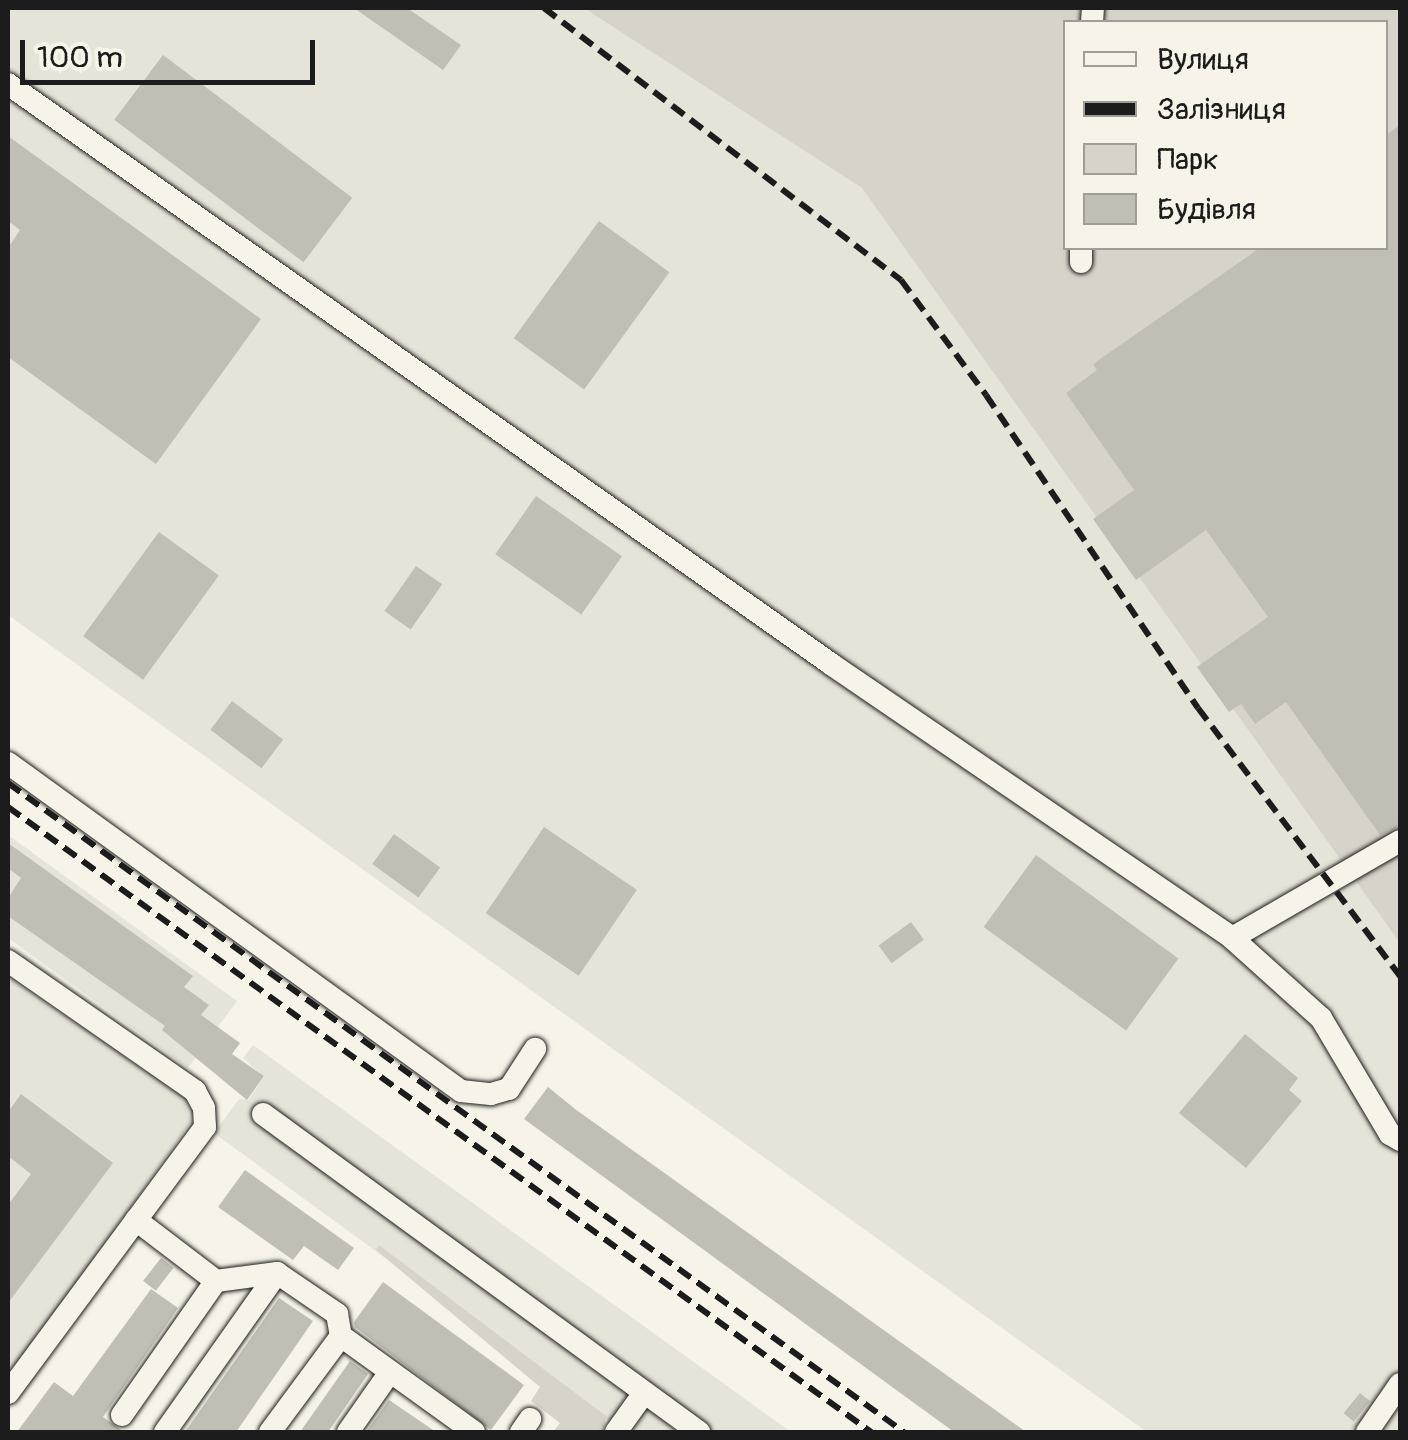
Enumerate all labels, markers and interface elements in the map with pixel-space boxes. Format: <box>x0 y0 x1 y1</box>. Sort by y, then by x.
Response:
scale bar <box>25 20 320 82</box>
legend <box>1063 20 1388 250</box>
text: 100 m <box>37 39 123 76</box>
text: Вулиця <box>1157 41 1249 78</box>
text: Залізниця <box>1157 91 1286 128</box>
text: Парк <box>1157 141 1219 178</box>
text: Будівля <box>1157 191 1256 228</box>

